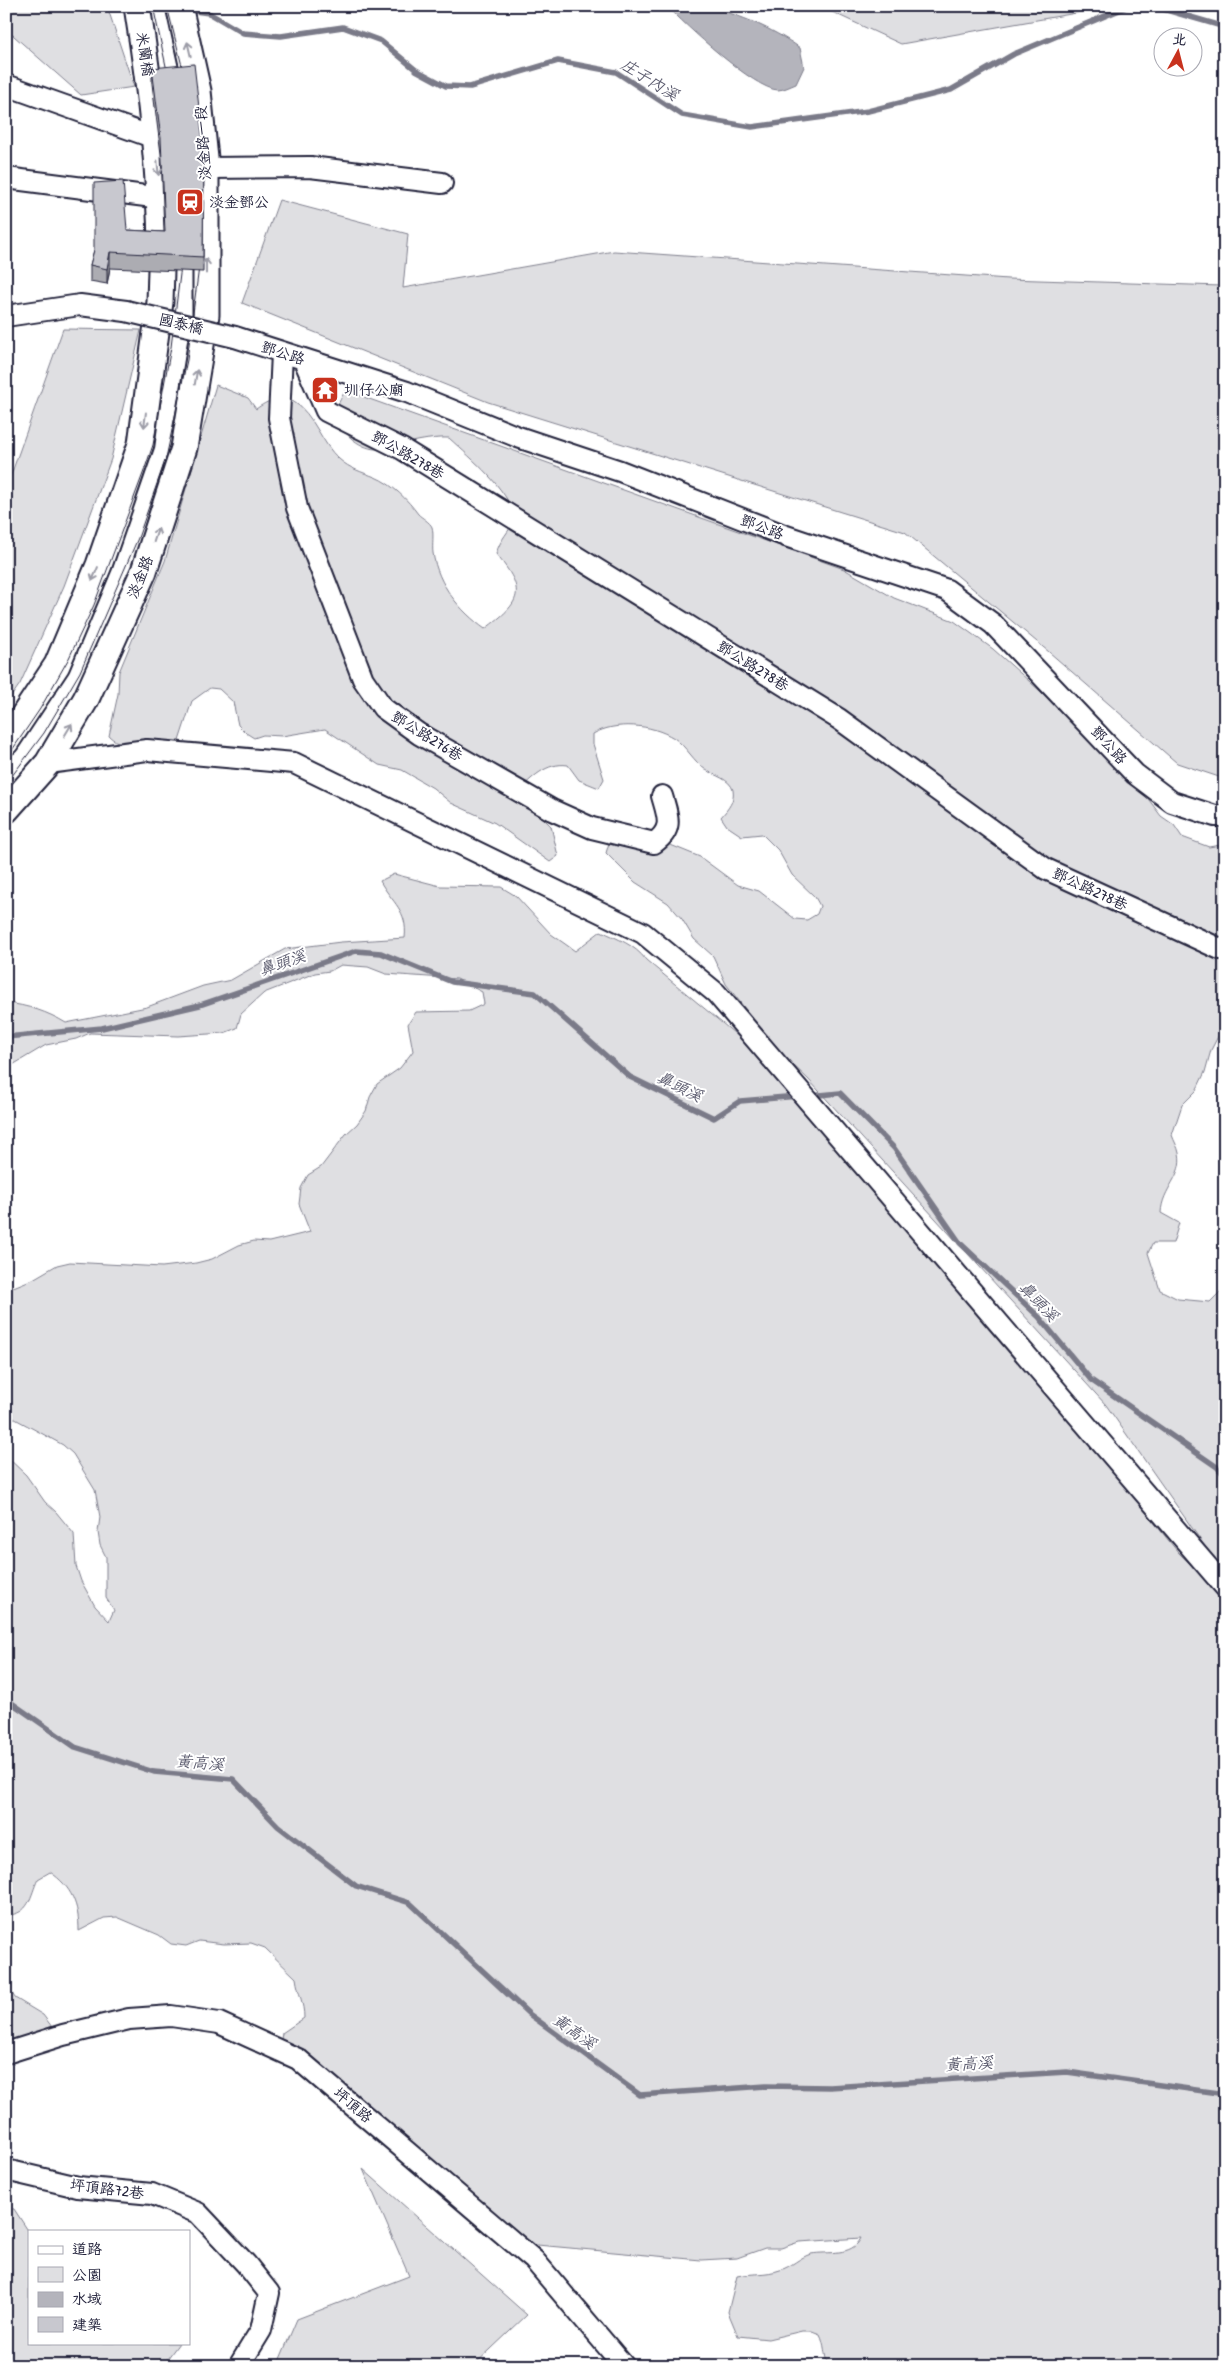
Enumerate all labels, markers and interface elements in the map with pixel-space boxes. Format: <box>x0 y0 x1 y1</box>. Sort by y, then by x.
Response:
north arrow <box>1154 28 1204 78</box>
text: 北 <box>1172 28 1188 49</box>
street label: 米蘭橋 <box>132 30 159 78</box>
one-way arrow <box>184 41 193 57</box>
water label: 庄子內溪 <box>617 53 684 106</box>
street label: 淡金路一段 <box>189 105 216 181</box>
one-way arrow <box>153 160 163 176</box>
station icon: 淡金鄧公 <box>175 187 205 217</box>
place label: 淡金鄧公 <box>209 191 269 212</box>
one-way arrow <box>201 258 211 274</box>
street label: 國泰橋 <box>157 308 205 339</box>
street label: 鄧公路 <box>259 336 308 369</box>
one-way arrow <box>191 370 201 386</box>
temple icon: 圳仔公廟 <box>310 375 340 405</box>
place label: 圳仔公廟 <box>344 379 404 400</box>
one-way arrow <box>139 412 149 428</box>
street label: 鄧公路278巷 <box>368 425 449 484</box>
street label: 鄧公路 <box>737 509 787 544</box>
one-way arrow <box>152 527 161 543</box>
street label: 淡金路 <box>121 552 158 602</box>
one-way arrow <box>89 566 99 581</box>
street label: 鄧公路278巷 <box>713 635 793 696</box>
street label: 鄧公路276巷 <box>388 705 467 766</box>
street label: 鄧公路 <box>1087 721 1132 768</box>
one-way arrow <box>63 723 73 737</box>
street label: 鄧公路278巷 <box>1049 862 1131 915</box>
water label: 鼻頭溪 <box>256 943 309 980</box>
water label: 鼻頭溪 <box>654 1066 707 1107</box>
water label: 鼻頭溪 <box>1014 1276 1064 1327</box>
water label: 黃高溪 <box>175 1749 226 1775</box>
water label: 黃高溪 <box>549 2008 602 2055</box>
water label: 黃高溪 <box>944 2051 995 2075</box>
street label: 坪頂路 <box>329 2082 377 2127</box>
street label: 坪頂路72巷 <box>69 2174 145 2203</box>
legend <box>28 2230 190 2344</box>
text: 道路 <box>72 2238 102 2259</box>
text: 公園 <box>72 2264 102 2285</box>
text: 水域 <box>72 2288 102 2309</box>
text: 建築 <box>72 2314 102 2335</box>

